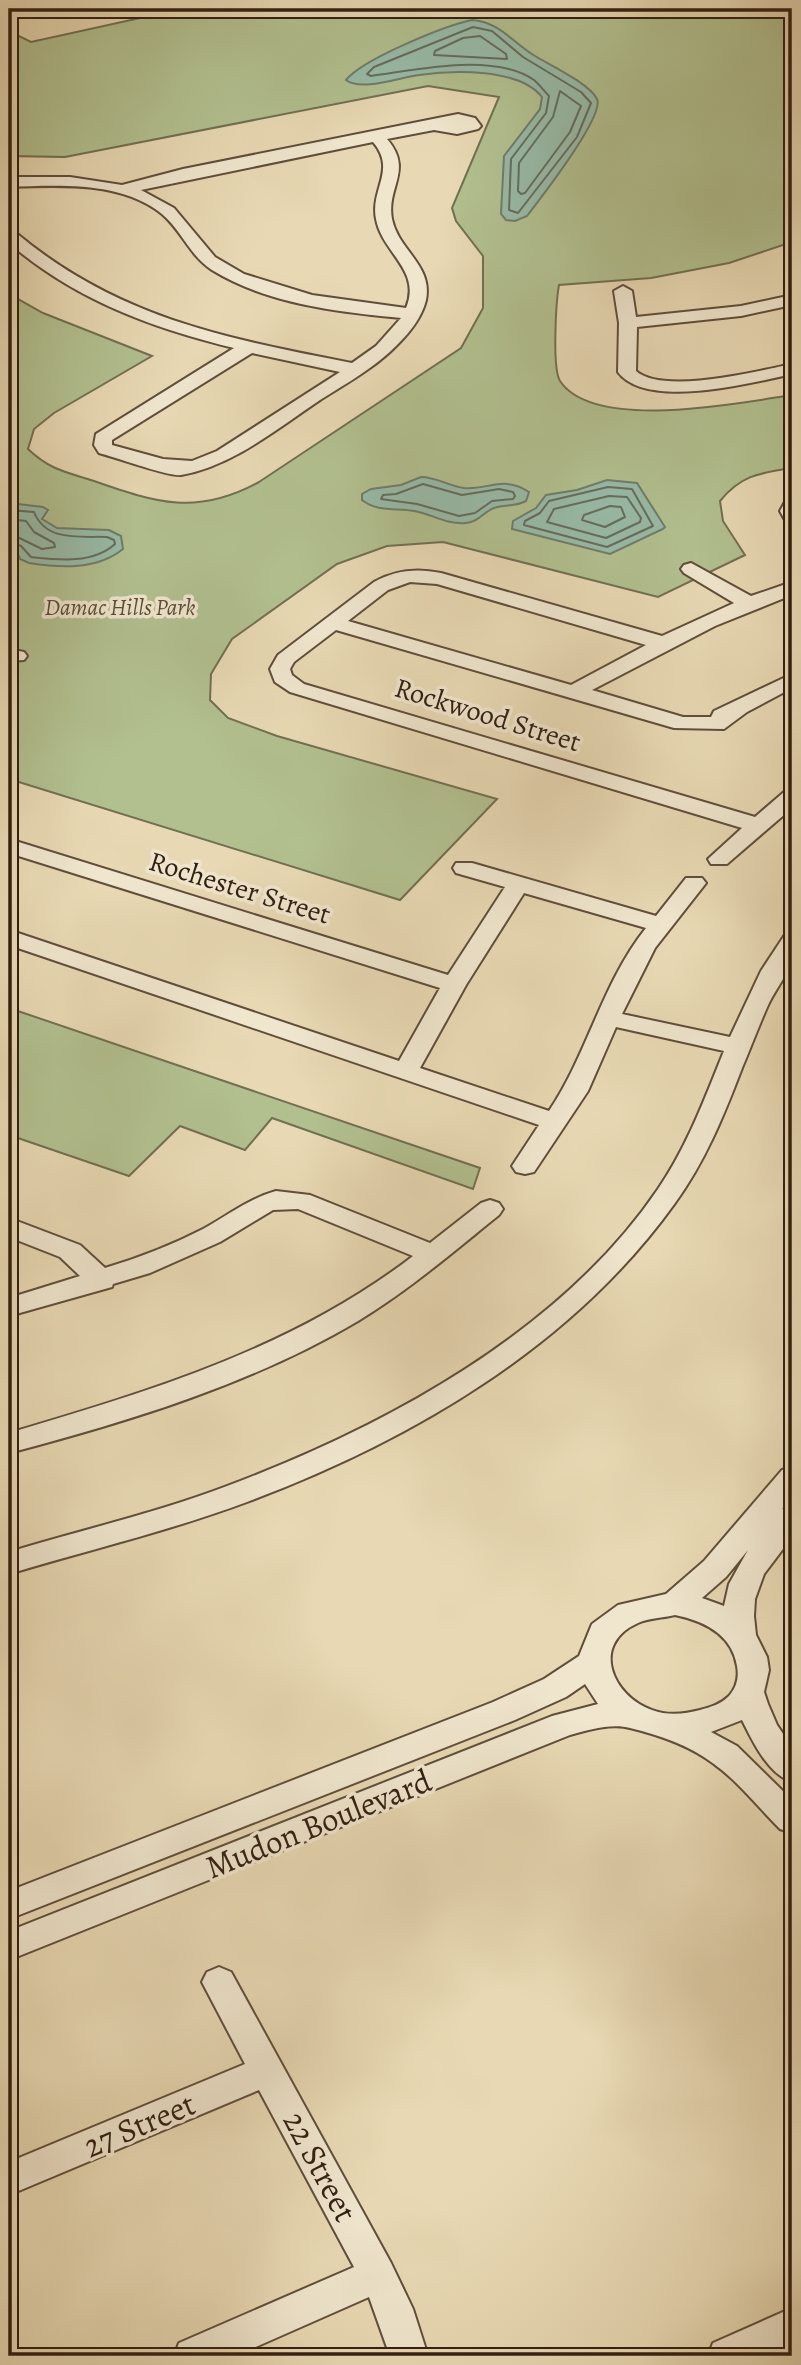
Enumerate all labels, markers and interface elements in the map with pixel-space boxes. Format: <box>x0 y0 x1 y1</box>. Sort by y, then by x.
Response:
park label: Damac Hills Park <box>44 592 196 623</box>
street label: Rockwood Street <box>390 669 585 761</box>
street label: Rochester Street <box>144 842 335 934</box>
street label: Mudon Boulevard <box>199 1758 438 1889</box>
street label: 27 Street <box>76 2081 202 2168</box>
street label: 22 Street <box>273 2103 368 2229</box>

